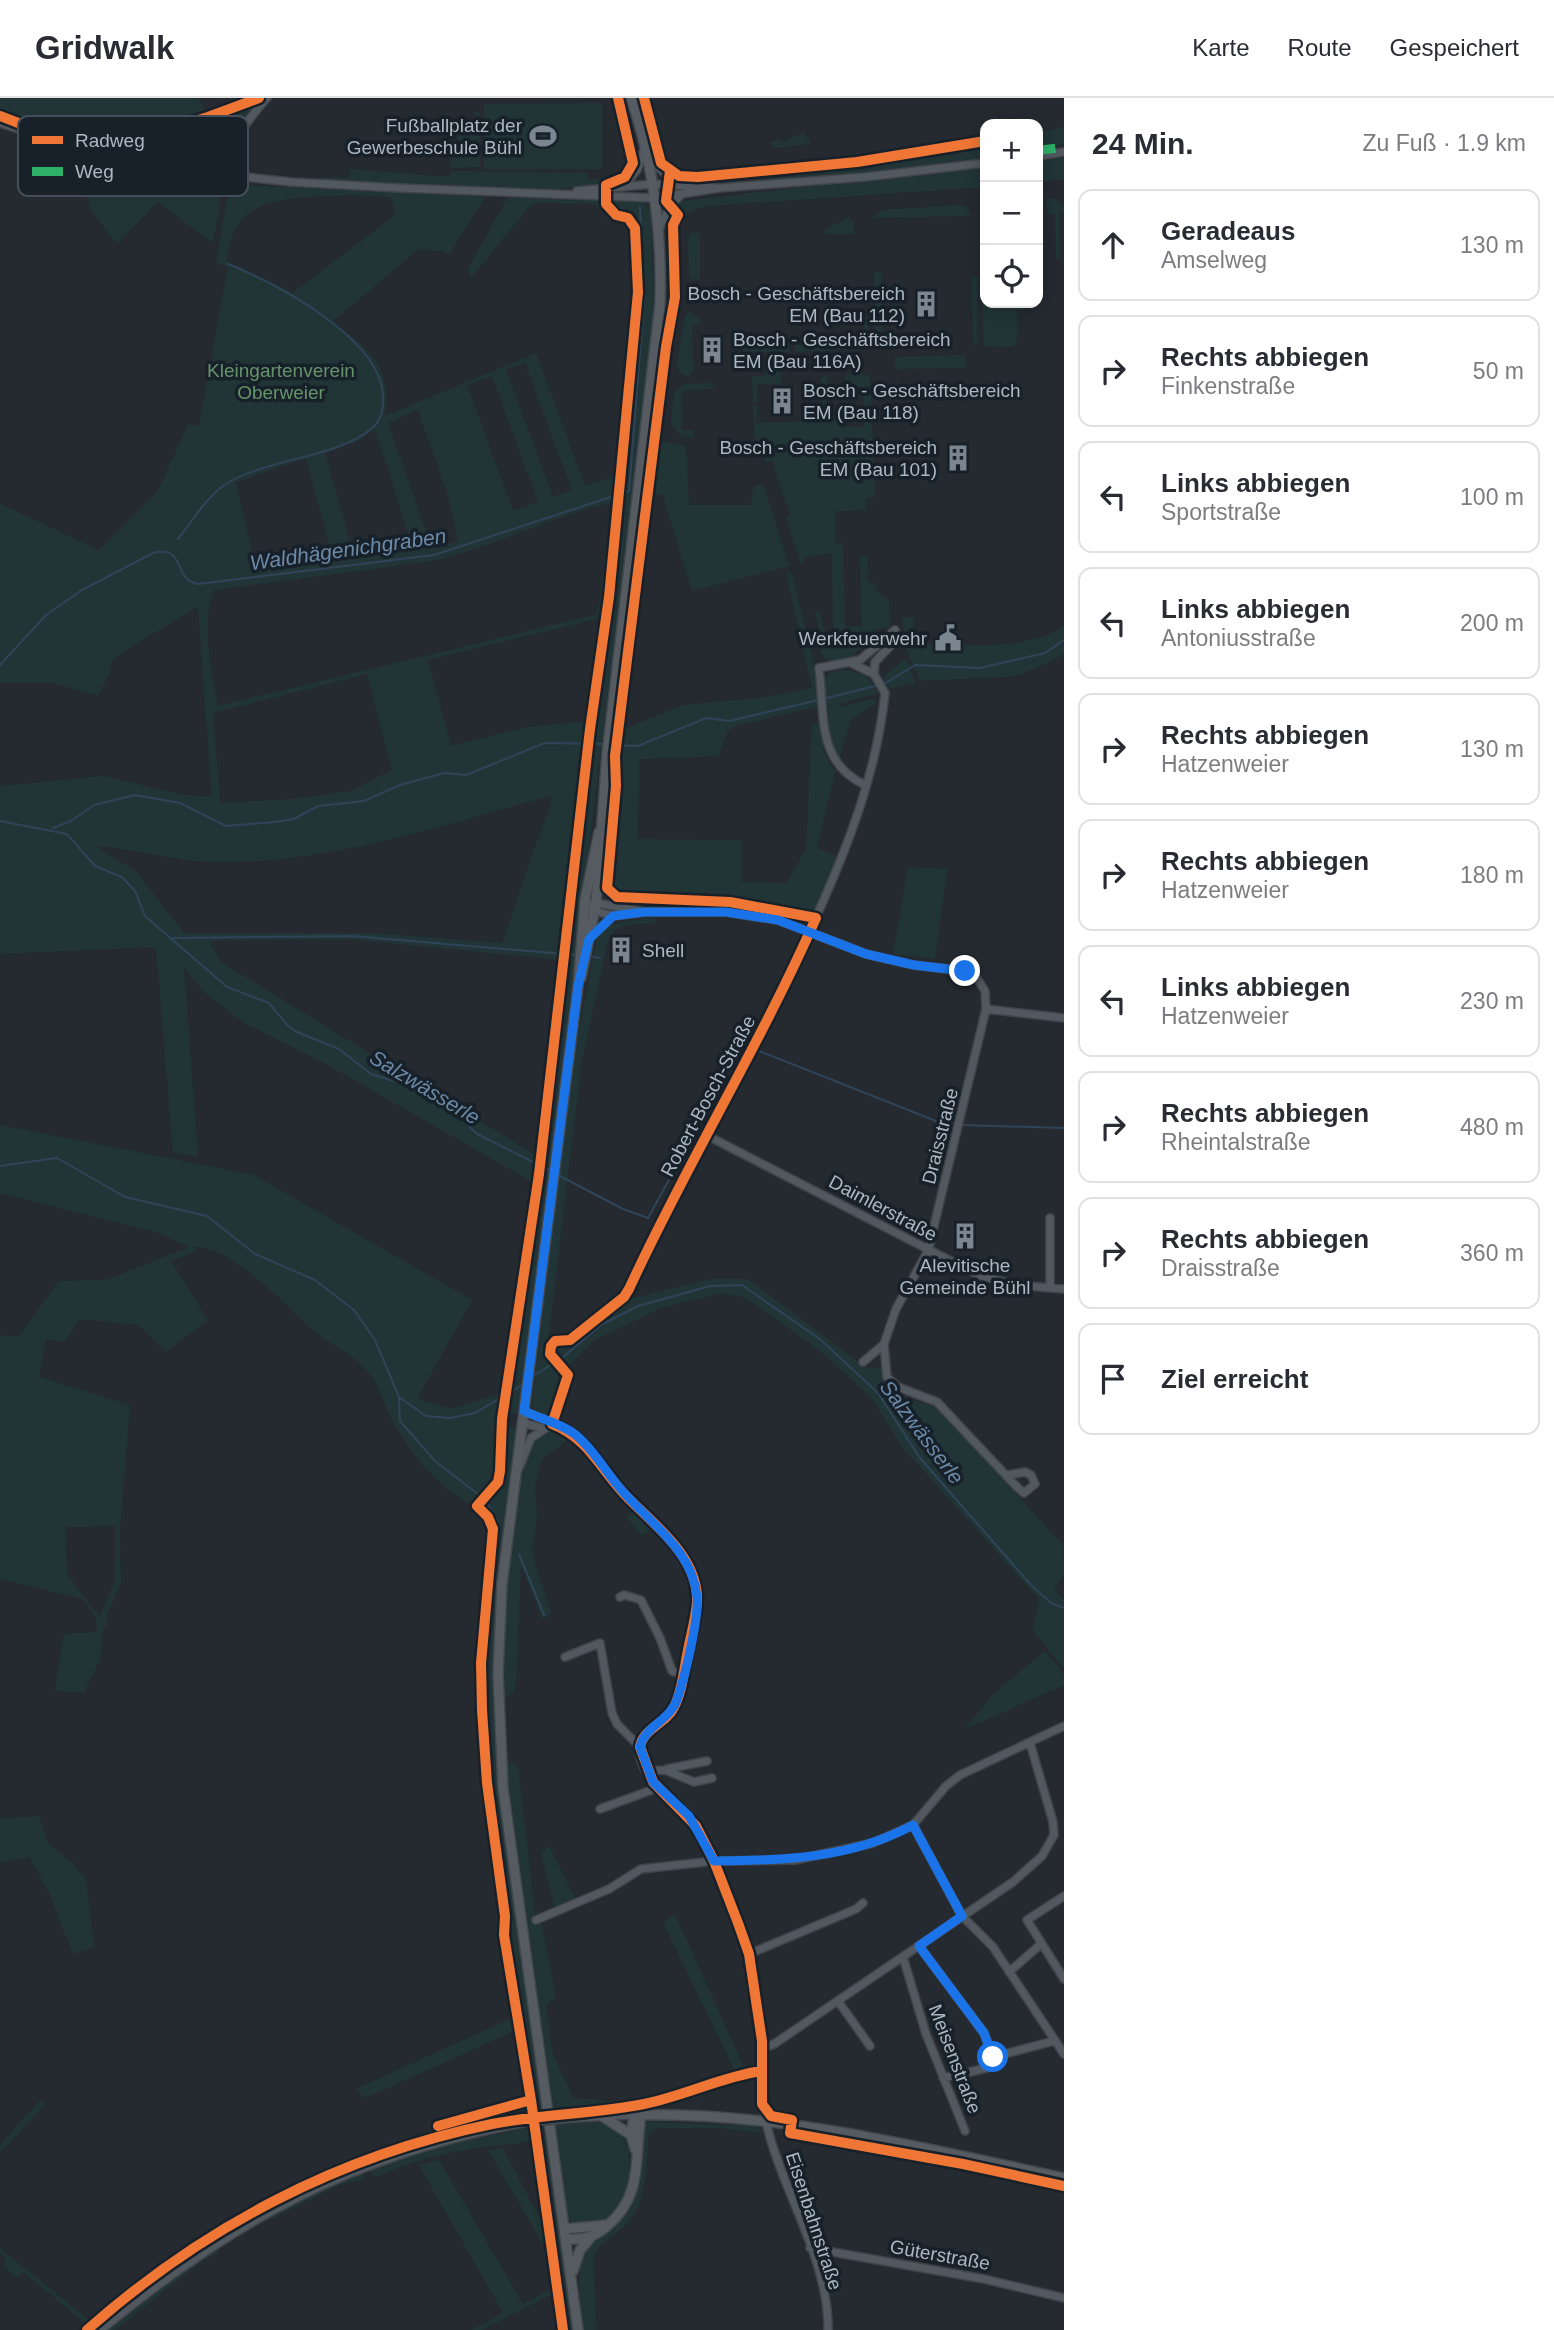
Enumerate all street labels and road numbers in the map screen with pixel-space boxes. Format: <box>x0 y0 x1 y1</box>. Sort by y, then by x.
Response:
street label: Robert-Bosch-Straße <box>657 1012 759 1180</box>
street label: Draisstraße <box>918 1086 962 1186</box>
street label: Daimlerstraße <box>825 1171 941 1245</box>
street label: Meisenstraße <box>925 2002 985 2116</box>
street label: Eisenbahnstraße <box>782 2149 846 2293</box>
street label: Güterstraße <box>888 2236 992 2274</box>

